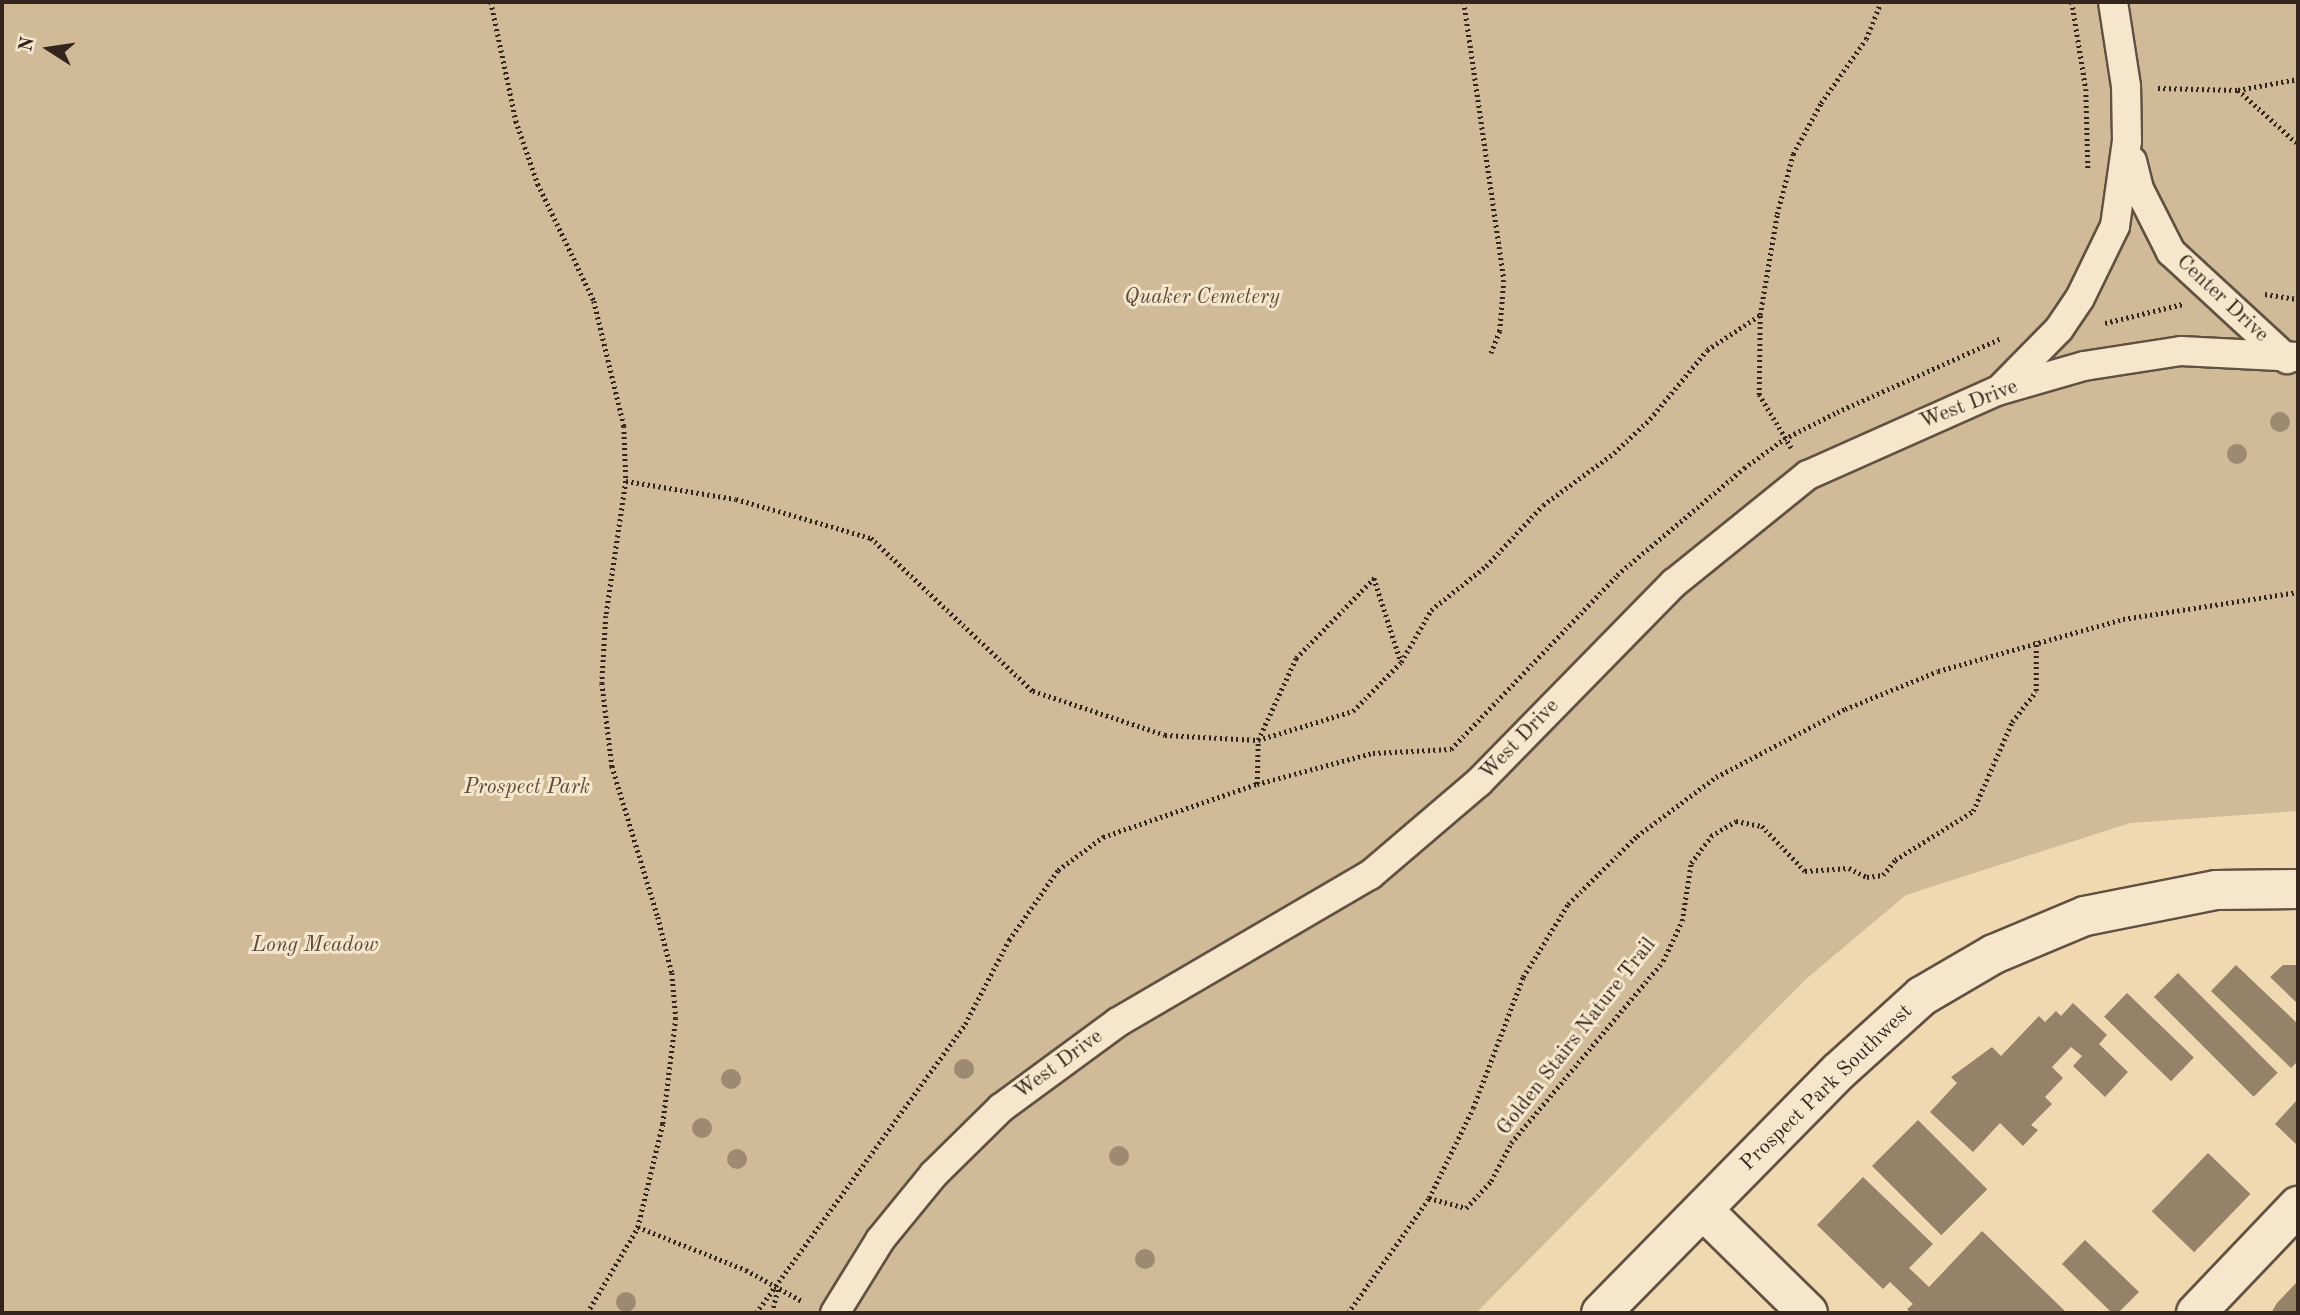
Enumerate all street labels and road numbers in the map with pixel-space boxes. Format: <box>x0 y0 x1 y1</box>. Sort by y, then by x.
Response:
street label: Center Drive <box>2171 250 2273 348</box>
street label: West Drive <box>1916 375 2022 435</box>
street label: West Drive <box>1475 694 1565 786</box>
street label: Golden Stairs Nature Trail <box>1492 933 1662 1141</box>
street label: Prospect Park Southwest <box>1736 999 1918 1177</box>
street label: West Drive <box>1010 1025 1108 1105</box>

